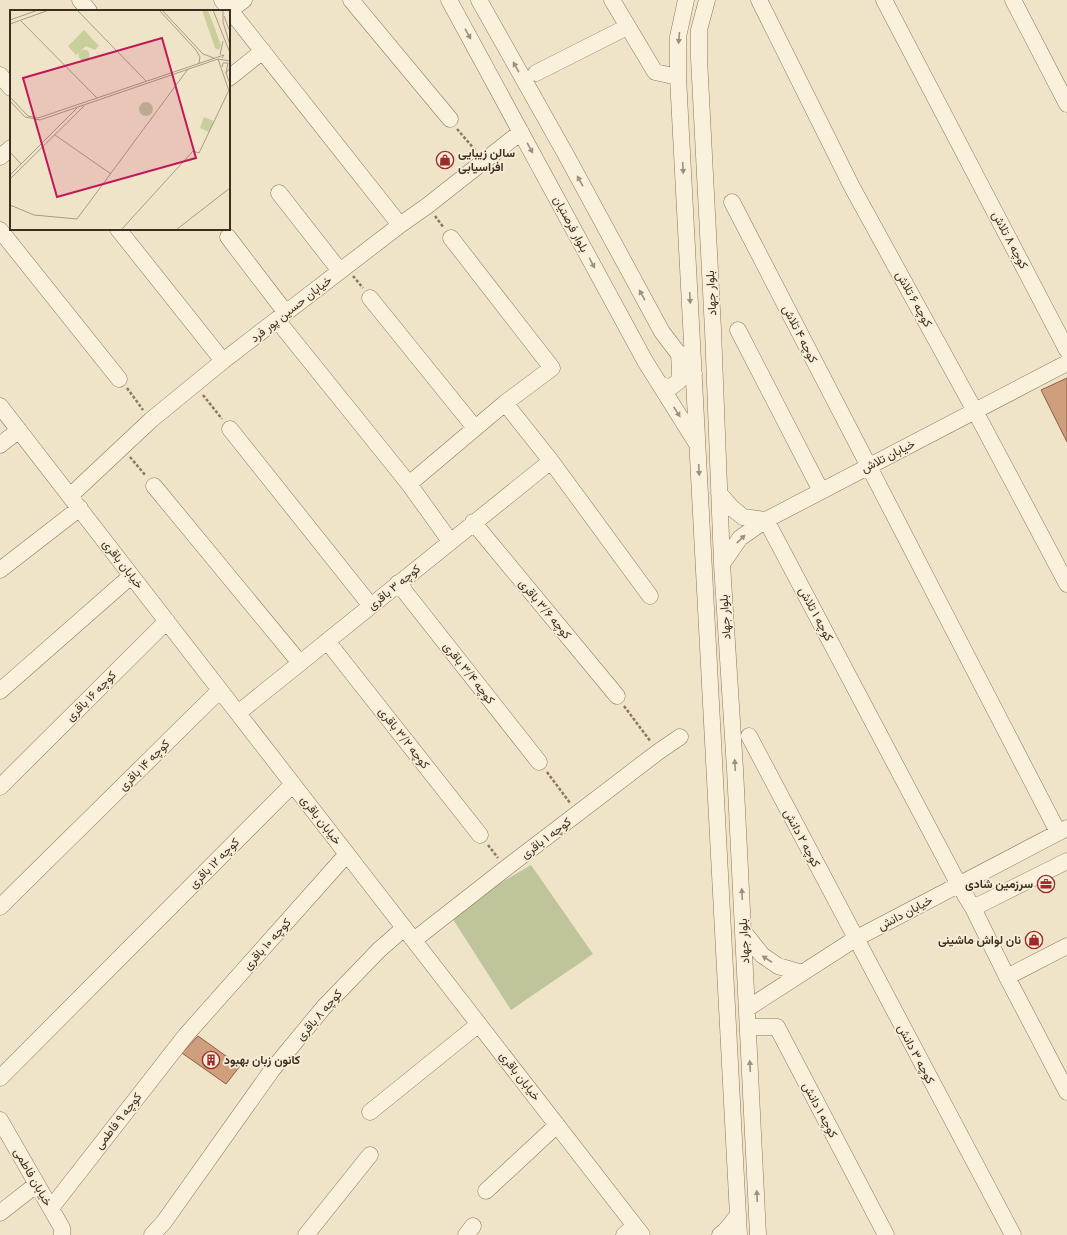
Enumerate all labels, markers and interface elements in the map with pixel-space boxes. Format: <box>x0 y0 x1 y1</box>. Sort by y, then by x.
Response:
inset map <box>10 10 230 230</box>
one-way arrow <box>465 28 471 40</box>
one-way arrow <box>675 32 682 44</box>
one-way arrow <box>513 61 520 73</box>
one-way arrow <box>527 143 534 154</box>
place label: سالن زیبایی افراسیابی <box>458 145 516 175</box>
shop icon: سالن زیبایی افراسیابی <box>435 150 455 170</box>
one-way arrow <box>680 162 687 174</box>
one-way arrow <box>577 175 583 186</box>
street label: بلوار فرصتیان <box>549 193 593 255</box>
street label: کوچه ۸ تلاش <box>988 208 1032 272</box>
one-way arrow <box>588 257 595 269</box>
street label: کوچه ۶ تلاش <box>892 268 936 330</box>
street label: بلوار جهاد <box>702 270 720 316</box>
street label: خیابان حسین پور فرد <box>247 272 335 346</box>
one-way arrow <box>639 289 645 301</box>
one-way arrow <box>687 292 693 305</box>
street label: کوچه ۴ تلاش <box>779 302 821 366</box>
one-way arrow <box>673 407 681 417</box>
street label: خیابان تلاش <box>858 436 918 476</box>
one-way arrow <box>696 464 702 477</box>
one-way arrow <box>736 534 746 544</box>
street label: خیابان باقری <box>99 536 147 592</box>
street label: کوچه ۳ باقری <box>364 561 424 613</box>
street label: کوچه ۳/۶ باقری <box>515 576 575 642</box>
street label: کوچه ۱ تلاش <box>795 584 837 644</box>
street label: بلوار جهاد <box>715 594 735 640</box>
street label: کوچه ۳/۴ باقری <box>440 639 498 707</box>
street label: کوچه ۱۶ باقری <box>62 667 120 725</box>
street label: کوچه ۳/۲ باقری <box>375 704 433 772</box>
street label: کوچه ۱۴ باقری <box>115 736 173 794</box>
one-way arrow <box>731 759 738 771</box>
street label: خیابان باقری <box>297 792 345 848</box>
street label: کوچه ۲ دانش <box>780 806 824 870</box>
street label: کوچه ۱ باقری <box>518 814 574 862</box>
street label: کوچه ۱۲ باقری <box>185 834 243 892</box>
office icon: سرزمین شادی <box>1036 874 1056 894</box>
place label: سرزمین شادی <box>965 876 1033 892</box>
one-way arrow <box>738 888 745 900</box>
street label: خیابان دانش <box>875 892 935 934</box>
street label: کوچه ۱۰ باقری <box>240 915 294 973</box>
street label: بلوار جهاد <box>735 918 753 964</box>
shop icon: نان لواش ماشينى <box>1024 930 1044 950</box>
place label: نان لواش ماشينى <box>938 932 1021 948</box>
one-way arrow <box>762 955 773 963</box>
street label: کوچه ۸ باقری <box>292 986 346 1044</box>
street label: کوچه ۳ دانش <box>894 1021 938 1087</box>
street label: خیابان باقری <box>496 1048 544 1104</box>
building icon: کانون زبان بهبود <box>201 1050 221 1070</box>
place label: کانون زبان بهبود <box>224 1052 301 1068</box>
one-way arrow <box>747 1059 753 1072</box>
street label: کوچه ۱ دانش <box>799 1079 841 1141</box>
street label: کوچه ۹ فاطمی <box>91 1089 145 1153</box>
street label: خیابان فاطمی <box>10 1145 56 1209</box>
one-way arrow <box>753 1190 760 1202</box>

